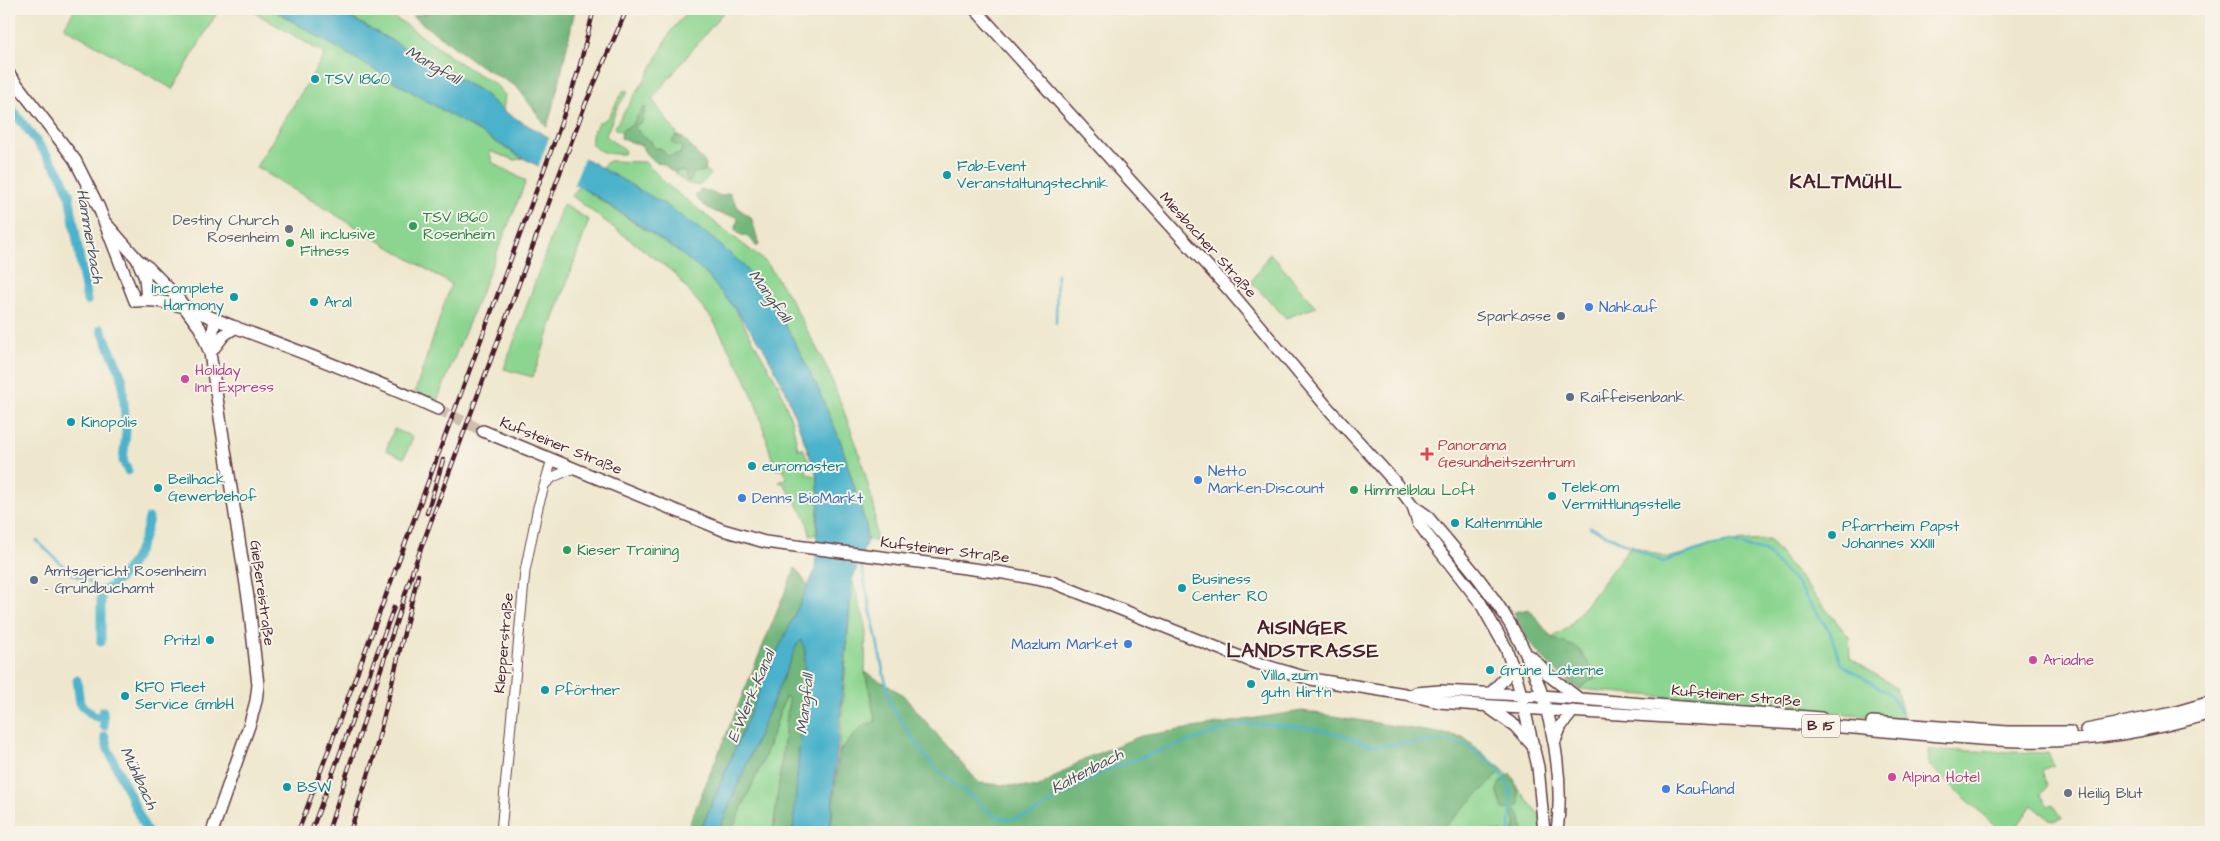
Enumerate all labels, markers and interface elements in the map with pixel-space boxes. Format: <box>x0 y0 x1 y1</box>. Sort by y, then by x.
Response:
water label: Mangfall <box>401 40 467 92</box>
place label: TSV 1860 <box>325 69 390 90</box>
marker: TSV 1860 <box>309 73 321 85</box>
place label: Fab-Event Veranstaltungstechnik <box>957 156 1108 195</box>
district label: KALTMÜHL <box>1790 168 1902 196</box>
marker: Fab-Event Veranstaltungstechnik <box>941 169 953 181</box>
water label: Hammerbach <box>71 187 109 286</box>
street label: Miesbacher Straße <box>1155 187 1261 303</box>
place label: TSV 1860 Rosenheim <box>423 207 495 245</box>
place label: Destiny Church Rosenheim <box>173 210 280 248</box>
marker: TSV 1860 Rosenheim <box>407 220 419 232</box>
marker: Destiny Church Rosenheim <box>283 223 295 235</box>
place label: All inclusive Fitness <box>300 224 375 262</box>
marker: All inclusive Fitness <box>284 237 296 249</box>
water label: Mangfall <box>743 265 798 329</box>
place label: Incomplete Harmony <box>152 278 224 317</box>
marker: Incomplete Harmony <box>228 291 240 303</box>
place label: Aral <box>324 292 352 313</box>
marker: Aral <box>308 296 320 308</box>
place label: Nahkauf <box>1599 297 1657 318</box>
marker: Nahkauf <box>1583 301 1595 313</box>
place label: Sparkasse <box>1477 306 1551 327</box>
marker: Sparkasse <box>1555 310 1567 322</box>
place label: Holiday Inn Express <box>195 360 274 398</box>
marker: Holiday Inn Express <box>179 373 191 385</box>
place label: Raiffeisenbank <box>1580 387 1685 408</box>
marker: Raiffeisenbank <box>1564 391 1576 403</box>
place label: Kinopolis <box>81 412 138 433</box>
street label: Kufsteiner Straße <box>497 412 625 480</box>
marker: Kinopolis <box>65 416 77 428</box>
place label: Panorama Gesundheitszentrum <box>1438 435 1575 473</box>
marker: Panorama Gesundheitszentrum <box>1420 447 1434 461</box>
place label: euromaster <box>762 456 844 477</box>
marker: euromaster <box>746 460 758 472</box>
place label: Netto Marken-Discount <box>1208 461 1324 499</box>
place label: Beilhack Gewerbehof <box>168 469 256 507</box>
marker: Netto Marken-Discount <box>1192 474 1204 486</box>
place label: Telekom Vermittlungsstelle <box>1562 477 1681 516</box>
place label: Himmelblau Loft <box>1364 480 1475 501</box>
marker: Beilhack Gewerbehof <box>152 482 164 494</box>
marker: Himmelblau Loft <box>1348 484 1360 496</box>
place label: Denns BioMarkt <box>752 488 863 509</box>
marker: Telekom Vermittlungsstelle <box>1546 490 1558 502</box>
marker: Denns BioMarkt <box>736 492 748 504</box>
place label: Kaltenmühle <box>1465 513 1543 534</box>
place label: Pfarrheim Papst Johannes XXIII <box>1842 516 1959 554</box>
marker: Kaltenmühle <box>1449 517 1461 529</box>
marker: Pfarrheim Papst Johannes XXIII <box>1826 529 1838 541</box>
street label: Kufsteiner Straße <box>879 532 1011 568</box>
street label: Gießereistraße <box>244 539 280 647</box>
place label: Kieser Training <box>577 540 679 562</box>
marker: Kieser Training <box>561 544 573 556</box>
place label: Amtsgericht Rosenheim - Grundbuchamt <box>44 561 206 599</box>
place label: Business Center RO <box>1192 569 1267 607</box>
marker: Amtsgericht Rosenheim - Grundbuchamt <box>28 574 40 586</box>
marker: Business Center RO <box>1176 582 1188 594</box>
street label: Klepperstraße <box>489 592 519 694</box>
district label: AISINGER LANDSTRASSE <box>1226 614 1380 665</box>
place label: Pritzl <box>164 630 200 651</box>
marker: Pritzl <box>204 634 216 646</box>
place label: Mazlum Market <box>1011 634 1118 655</box>
marker: Mazlum Market <box>1122 638 1134 650</box>
water label: E-Werk-Kanal <box>722 644 781 746</box>
place label: Ariadne <box>2043 650 2094 671</box>
marker: Ariadne <box>2027 654 2039 666</box>
place label: Grüne Laterne <box>1500 660 1604 681</box>
marker: Grüne Laterne <box>1484 664 1496 676</box>
place label: Villa zum gutn Hirt'n <box>1261 665 1332 704</box>
water label: Mangfall <box>791 670 820 735</box>
place label: KFO Fleet Service GmbH <box>135 677 234 715</box>
marker: Villa zum gutn Hirt'n <box>1245 678 1257 690</box>
place label: Pförtner <box>555 680 620 701</box>
street label: Kufsteiner Straße <box>1670 680 1802 712</box>
marker: Pförtner <box>539 684 551 696</box>
marker: KFO Fleet Service GmbH <box>119 690 131 702</box>
road number: B 15 <box>1802 714 1840 738</box>
water label: Kaltenbach <box>1047 742 1128 799</box>
water label: Mühlbach <box>115 743 164 814</box>
place label: Alpina Hotel <box>1902 767 1980 788</box>
marker: Alpina Hotel <box>1886 771 1898 783</box>
place label: BSW <box>297 777 331 798</box>
place label: Kaufland <box>1676 779 1735 800</box>
marker: BSW <box>281 781 293 793</box>
marker: Kaufland <box>1660 783 1672 795</box>
place label: Heilig Blut <box>2078 783 2143 805</box>
marker: Heilig Blut <box>2062 787 2074 799</box>

